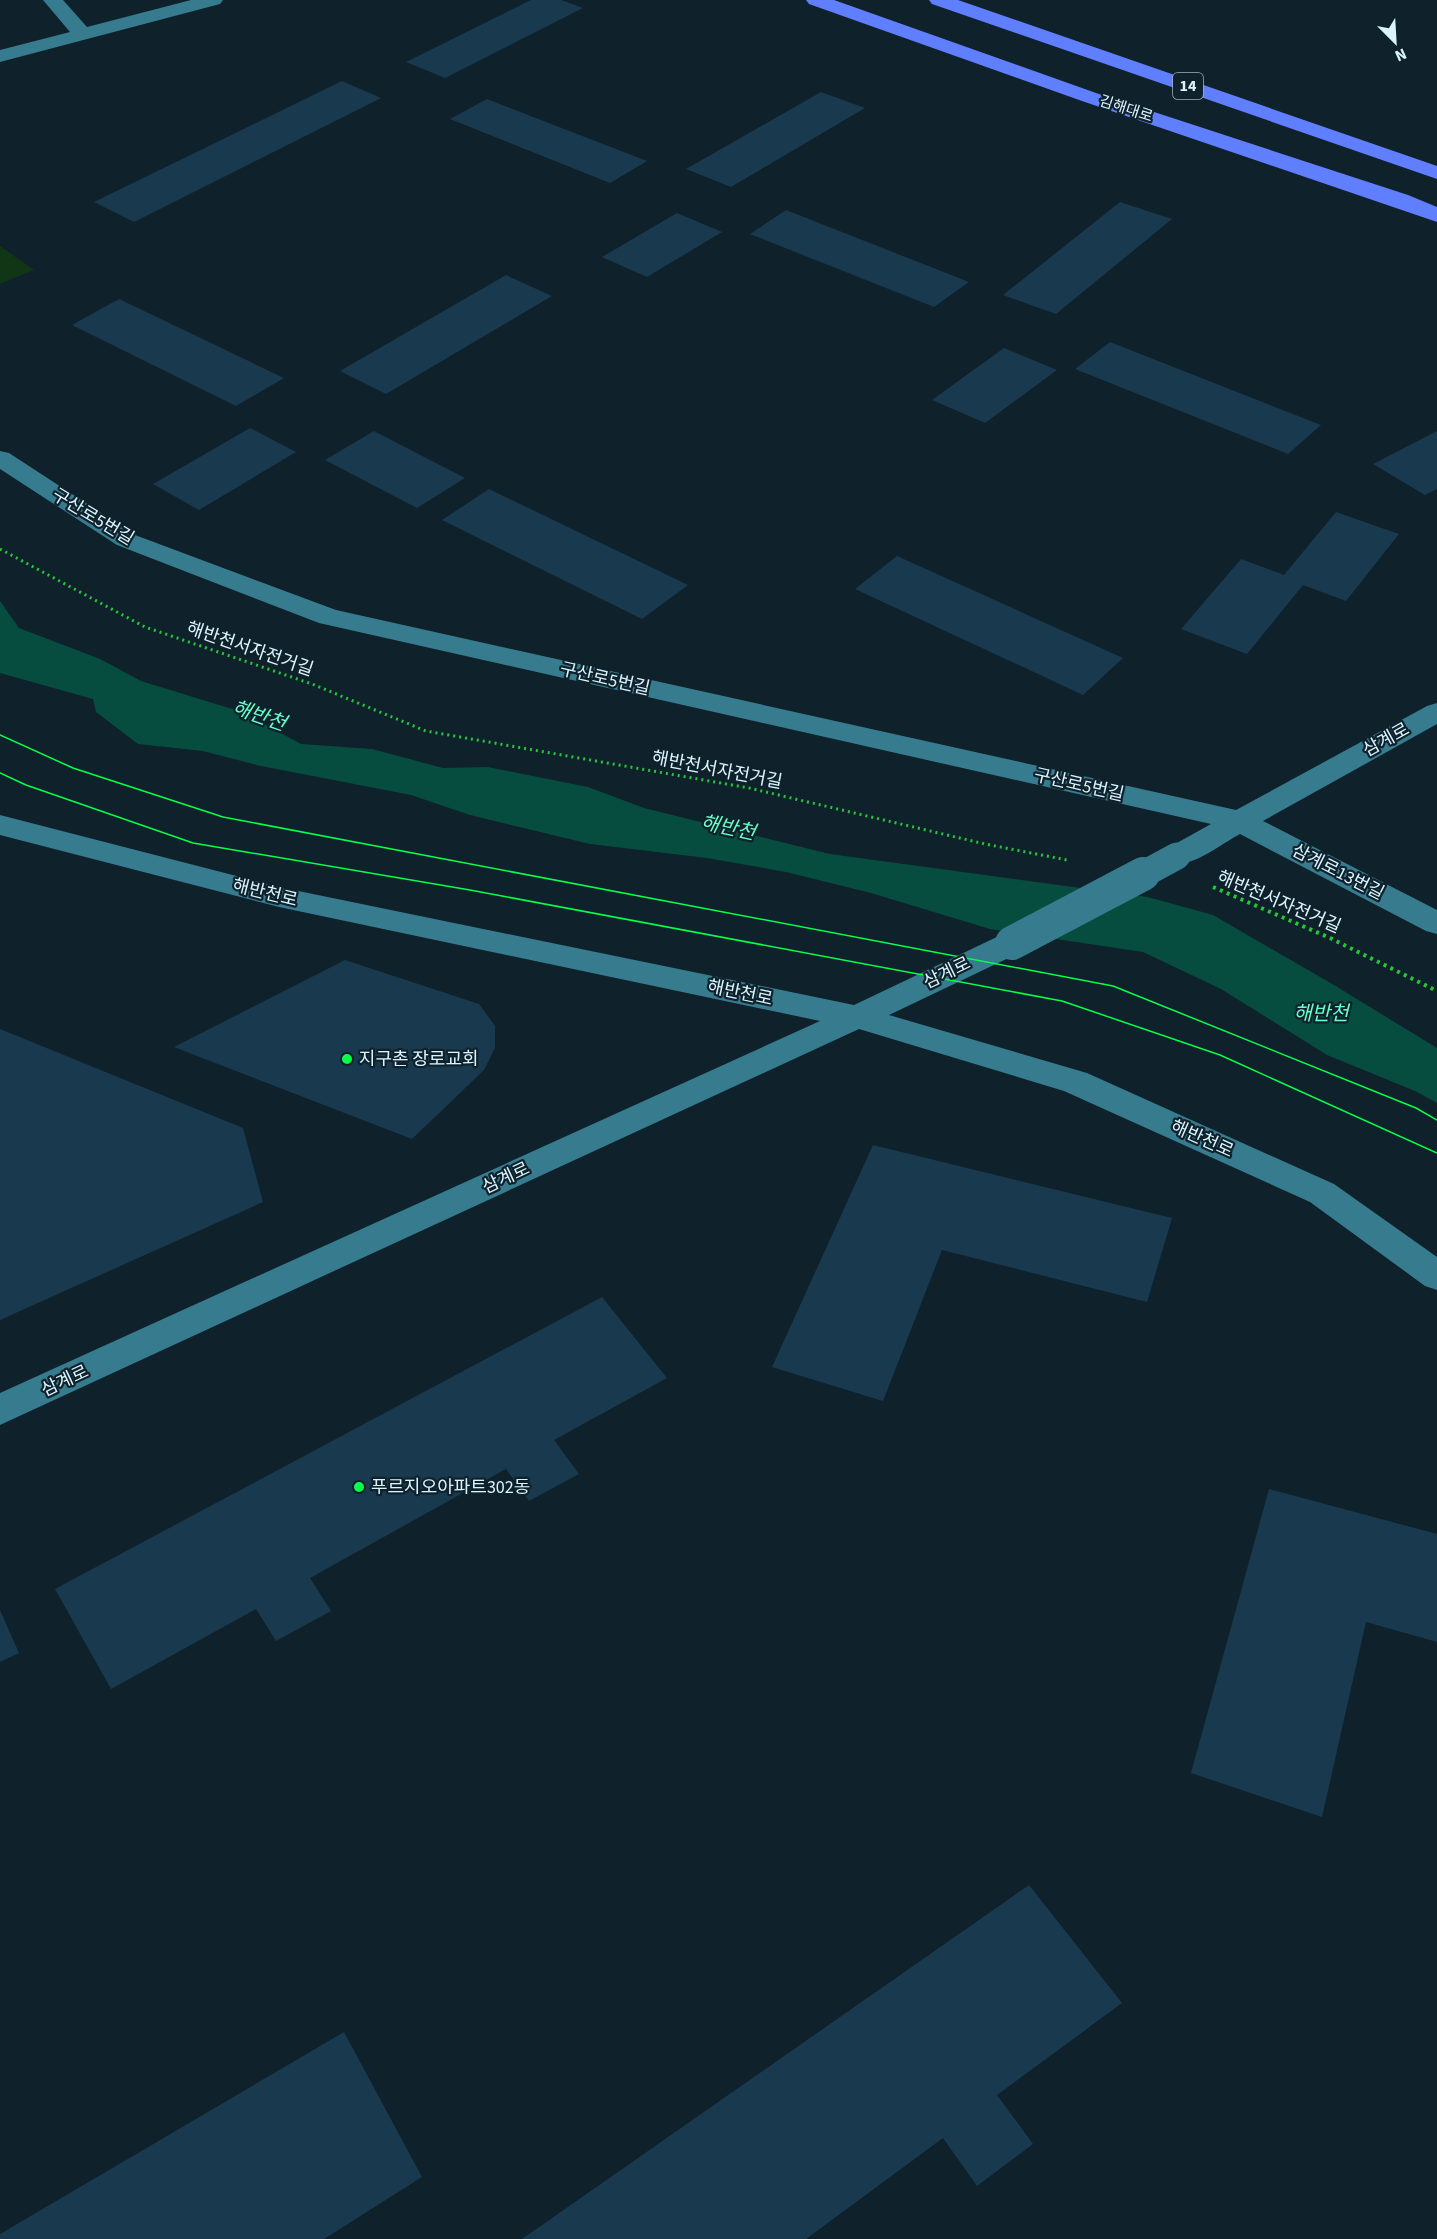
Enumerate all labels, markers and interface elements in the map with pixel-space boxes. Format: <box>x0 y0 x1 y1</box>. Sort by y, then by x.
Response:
north arrow <box>1365 12 1425 72</box>
text: N <box>1391 43 1410 67</box>
road number: 14 <box>1173 73 1203 99</box>
street label: 김해대로 <box>1097 90 1155 128</box>
street label: 구산로5번길 <box>47 483 139 551</box>
street label: 해반천서자전거길 <box>183 616 317 682</box>
street label: 구산로5번길 <box>557 657 653 701</box>
water label: 해반천 <box>228 694 292 739</box>
street label: 삼계로 <box>1358 717 1414 763</box>
street label: 해반천서자전거길 <box>650 745 784 795</box>
street label: 구산로5번길 <box>1031 763 1127 807</box>
water label: 해반천 <box>698 809 760 848</box>
street label: 삼계로13번길 <box>1287 838 1389 906</box>
street label: 해반천서자전거길 <box>1213 865 1345 939</box>
street label: 해반천로 <box>230 873 300 913</box>
street label: 삼계로 <box>919 951 975 995</box>
street label: 해반천로 <box>705 974 775 1012</box>
water label: 해반천 <box>1293 1000 1351 1028</box>
place label: 지구촌 장로교회 <box>359 1047 479 1072</box>
marker: 지구촌 장로교회 <box>340 1052 354 1066</box>
street label: 해반천로 <box>1167 1114 1237 1164</box>
street label: 삼계로 <box>478 1156 534 1200</box>
street label: 삼계로 <box>37 1359 93 1403</box>
place label: 푸르지오아파트302동 <box>371 1475 530 1500</box>
marker: 푸르지오아파트302동 <box>352 1480 366 1494</box>

